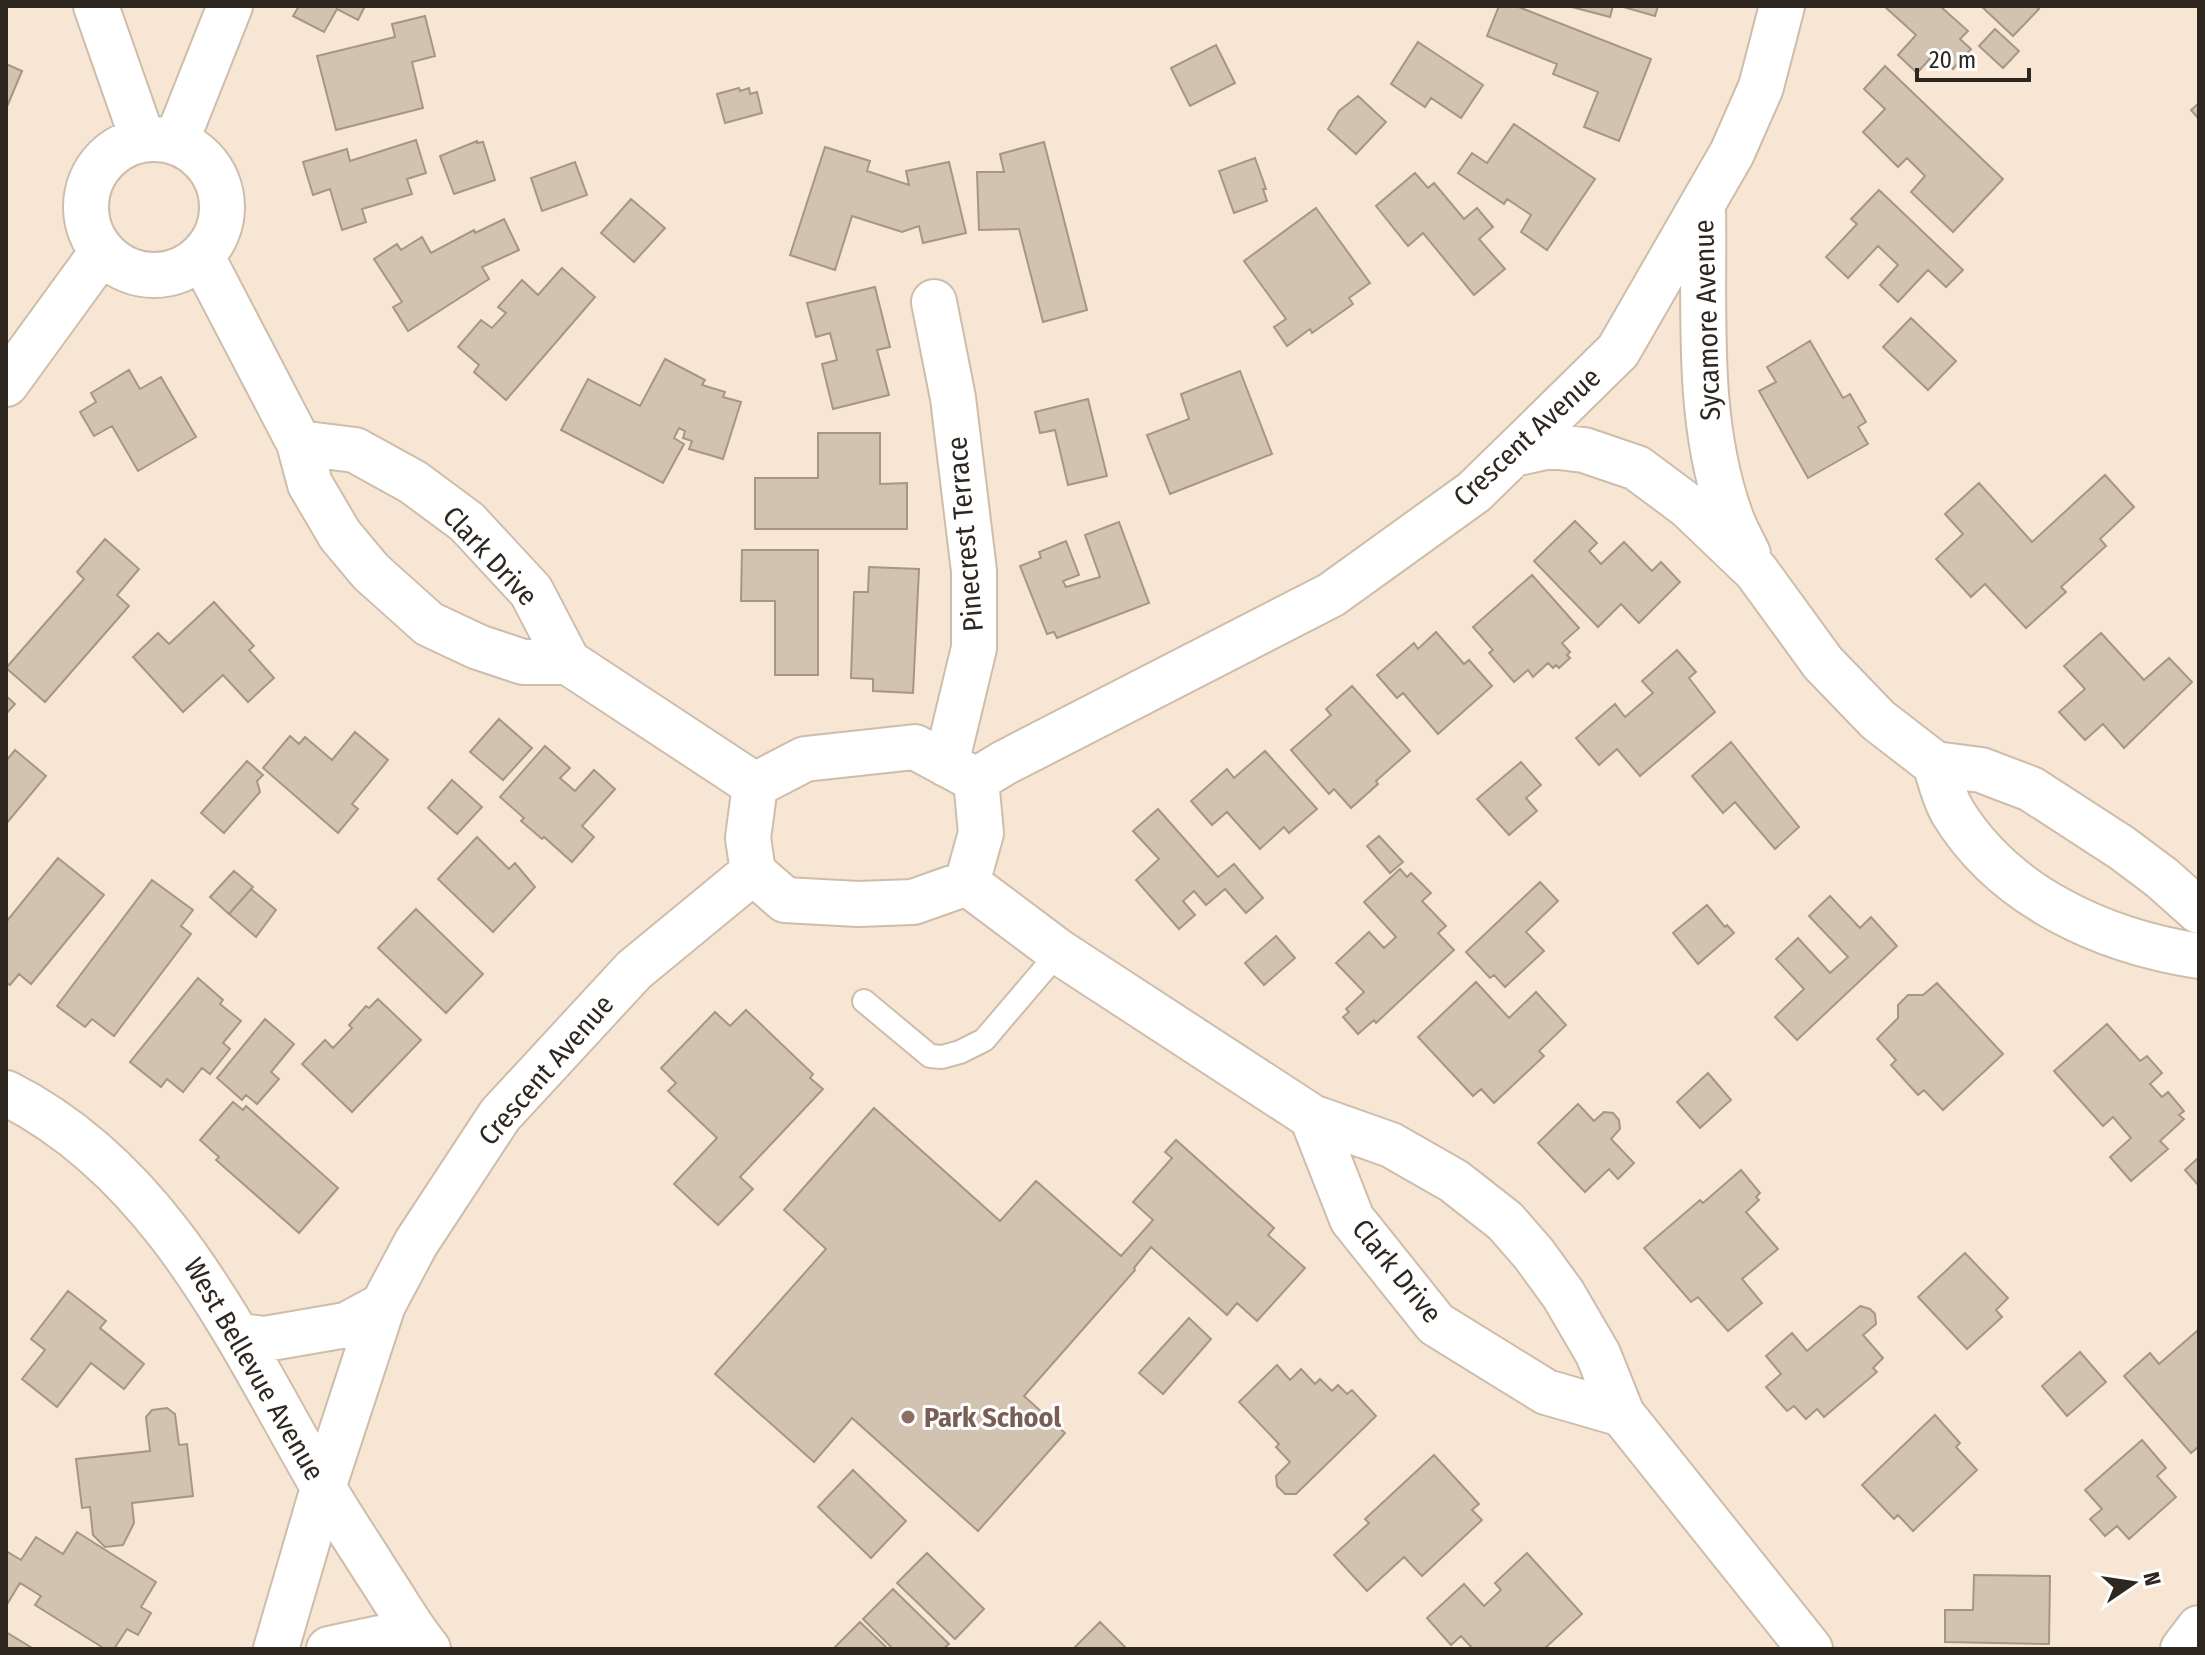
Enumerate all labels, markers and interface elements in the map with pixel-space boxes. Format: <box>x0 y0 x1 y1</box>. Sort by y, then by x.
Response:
scale bar <box>1917 32 2029 82</box>
text: 20 m <box>1929 46 1976 74</box>
street label: Sycamore Avenue <box>1687 219 1727 421</box>
street label: Crescent Avenue <box>1447 361 1607 513</box>
street label: Pinecrest Terrace <box>940 435 990 633</box>
street label: Clark Drive <box>436 500 544 612</box>
street label: Crescent Avenue <box>472 988 620 1152</box>
street label: Clark Drive <box>1345 1213 1449 1329</box>
street label: West Bellevue Avenue <box>177 1252 331 1486</box>
place label: Park School <box>924 1401 1061 1434</box>
marker: Park School <box>899 1408 917 1426</box>
north arrow <box>2093 1543 2173 1623</box>
text: N <box>2137 1569 2167 1588</box>

